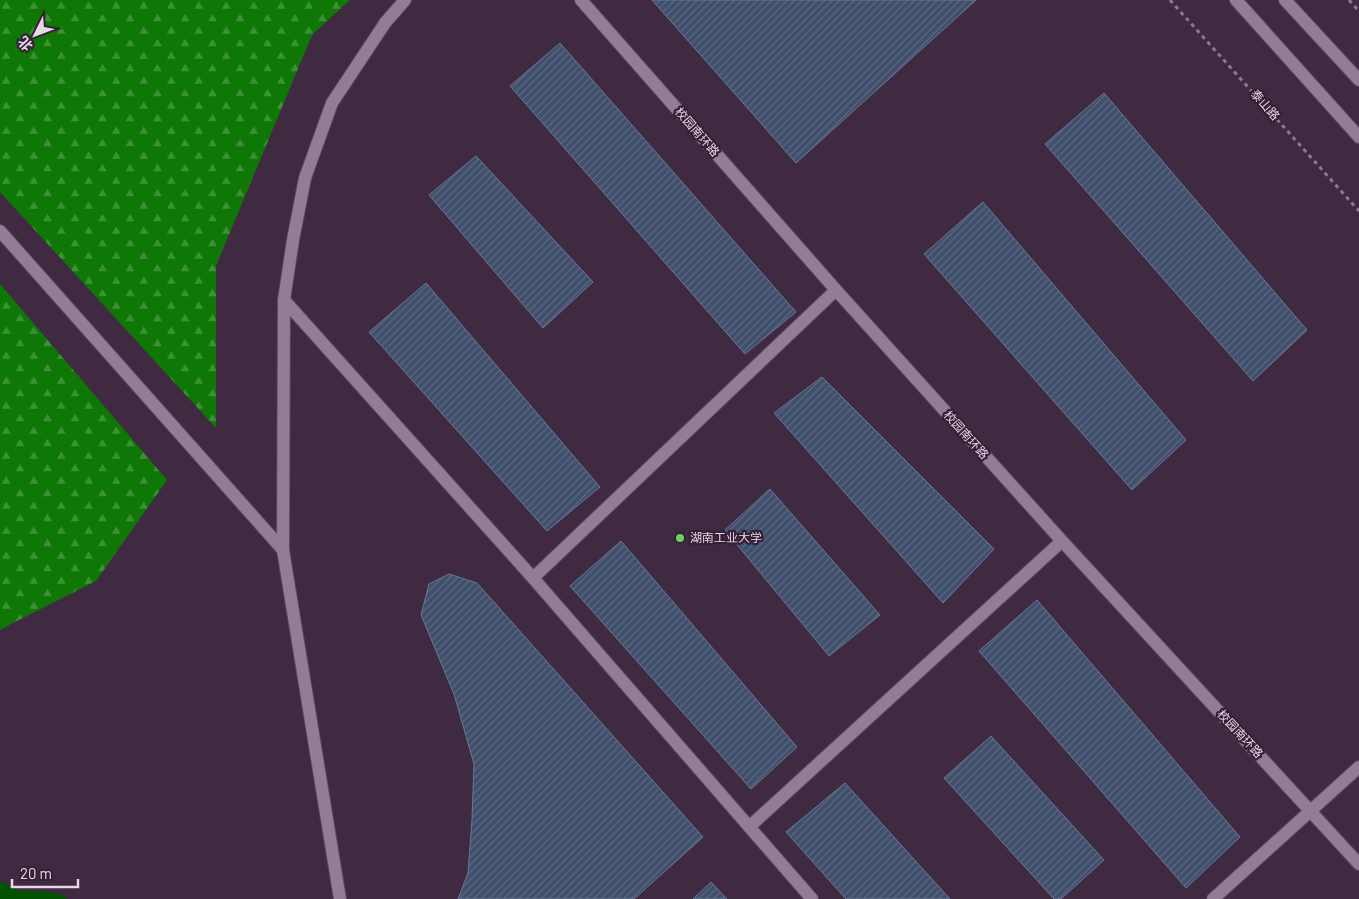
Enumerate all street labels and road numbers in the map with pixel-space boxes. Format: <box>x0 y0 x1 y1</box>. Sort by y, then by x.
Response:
street label: 泰山路 <box>1248 86 1283 122</box>
street label: 校园南环路 <box>673 104 723 159</box>
street label: 校园南环路 <box>941 407 992 461</box>
street label: 校园南环路 <box>1215 707 1266 760</box>

